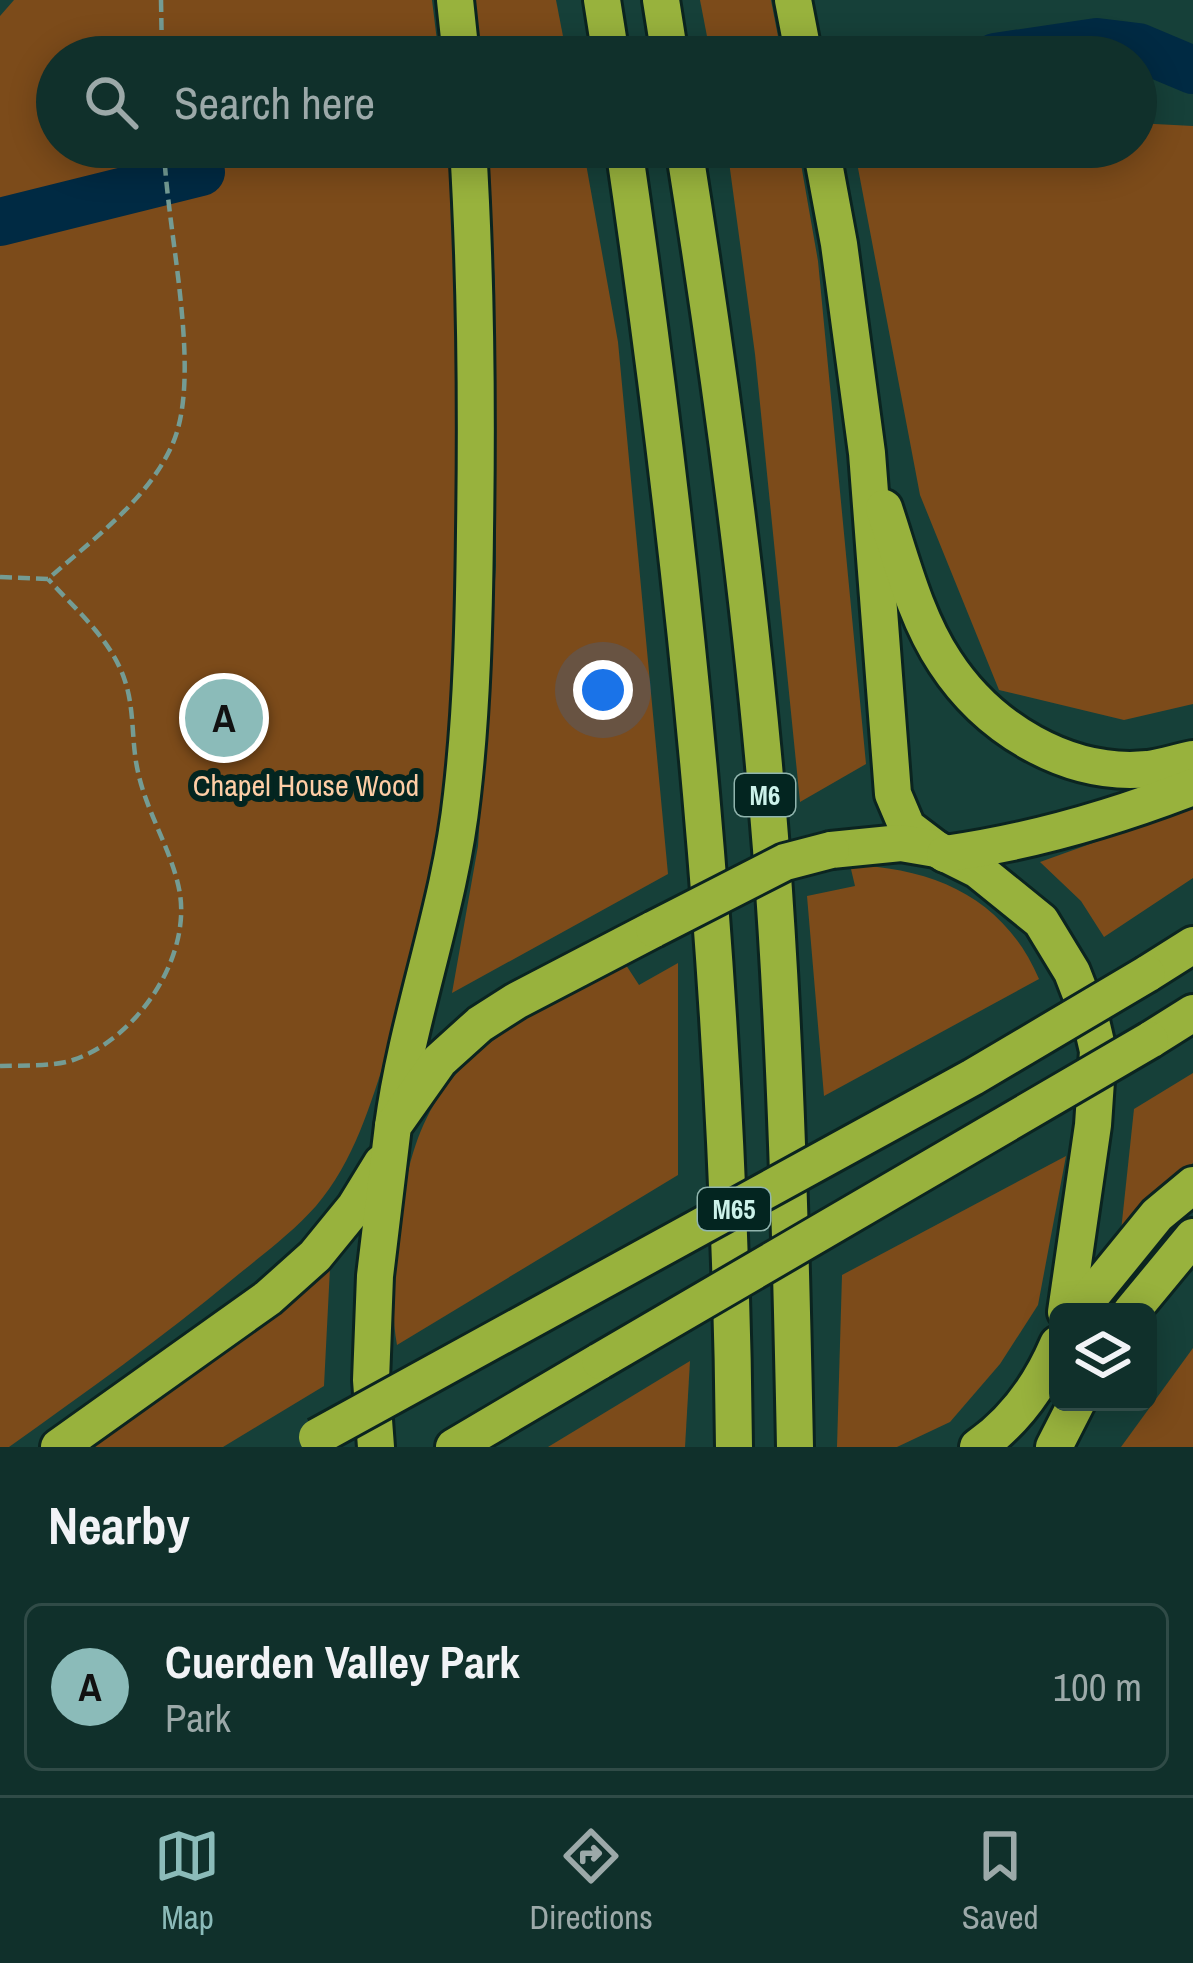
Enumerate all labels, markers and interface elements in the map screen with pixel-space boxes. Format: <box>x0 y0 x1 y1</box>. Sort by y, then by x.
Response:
search box <box>36 36 1157 168</box>
icon: search <box>78 69 144 135</box>
text: Search here <box>174 72 375 133</box>
your location <box>573 660 633 720</box>
pin: A <box>185 673 263 763</box>
park label: Chapel House Wood <box>193 765 419 805</box>
road number: M6 <box>735 774 795 816</box>
road number: M65 <box>698 1188 770 1230</box>
map controls <box>1049 1303 1157 1411</box>
button: layers <box>1049 1303 1157 1411</box>
text: Nearby <box>48 1491 190 1560</box>
text: Cuerden Valley Park <box>165 1631 520 1692</box>
text: A <box>78 1661 102 1713</box>
text: 100 m <box>1053 1661 1142 1713</box>
text: Park <box>165 1692 231 1744</box>
tab: Map <box>154 1823 220 1939</box>
tab: Directions <box>529 1823 653 1939</box>
tab: Saved <box>962 1823 1038 1939</box>

